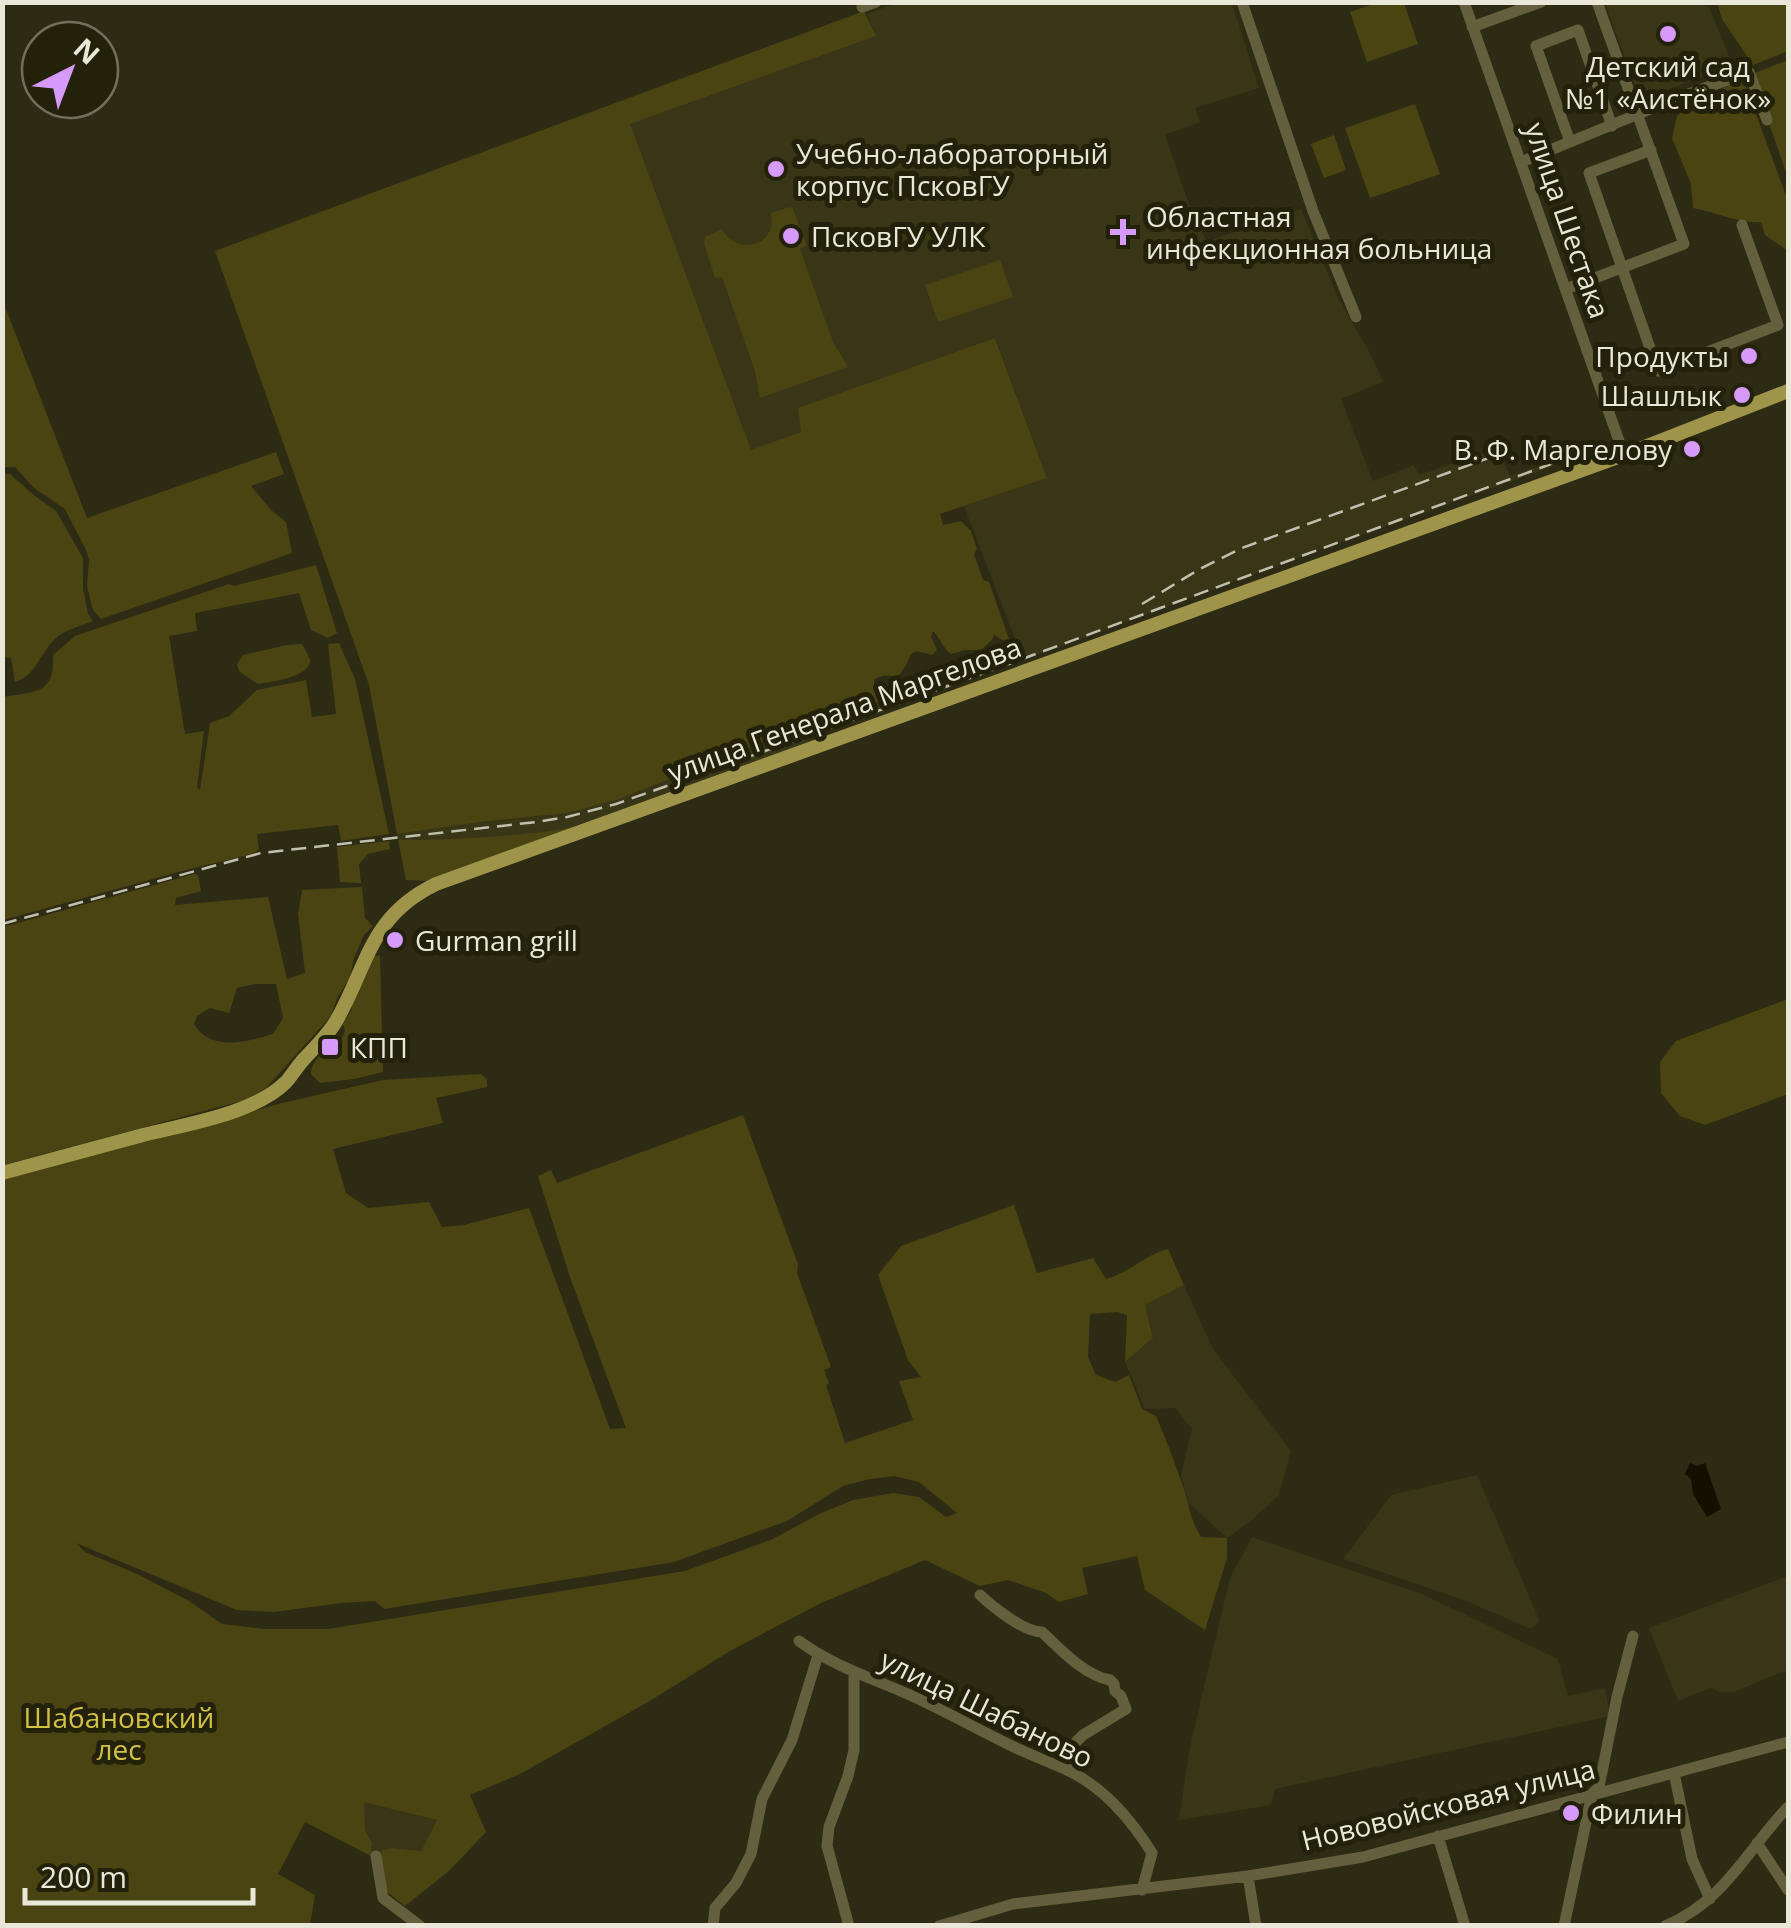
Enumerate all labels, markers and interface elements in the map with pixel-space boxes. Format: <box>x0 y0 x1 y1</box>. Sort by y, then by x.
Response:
north arrow <box>20 20 120 120</box>
marker: Детский сад №1 «Аистёнок» <box>1657 23 1679 45</box>
text: N <box>66 29 109 72</box>
place label: Детский сад №1 «Аистёнок» <box>1565 47 1771 117</box>
street label: улица Шестака <box>1517 117 1619 323</box>
place label: Учебно-лабораторный корпус ПсковГУ <box>796 134 1108 204</box>
marker: Учебно-лабораторный корпус ПсковГУ <box>765 158 787 180</box>
place label: Областная инфекционная больница <box>1146 197 1492 267</box>
place label: ПсковГУ УЛК <box>811 217 986 255</box>
marker: Областная инфекционная больница <box>1110 219 1136 245</box>
marker: ПсковГУ УЛК <box>780 225 802 247</box>
place label: Продукты <box>1595 337 1729 375</box>
marker: Продукты <box>1738 345 1760 367</box>
place label: Шашлык <box>1601 376 1723 414</box>
marker: Шашлык <box>1731 384 1753 406</box>
place label: В. Ф. Маргелову <box>1454 430 1673 468</box>
marker: В. Ф. Маргелову <box>1681 438 1703 460</box>
street label: улица Генерала Маргелова <box>662 627 1026 791</box>
place label: Gurman grill <box>415 921 578 959</box>
marker: Gurman grill <box>384 929 406 951</box>
place label: КПП <box>350 1028 408 1066</box>
marker: КПП <box>319 1036 341 1058</box>
street label: улица Шабаново <box>874 1640 1100 1776</box>
park label: Шабановский лес <box>24 1698 214 1768</box>
street label: Нововойсковая улица <box>1297 1749 1599 1859</box>
place label: Филин <box>1591 1794 1683 1832</box>
marker: Филин <box>1560 1802 1582 1824</box>
scale bar <box>25 1843 252 1905</box>
text: 200 m <box>40 1856 127 1897</box>

